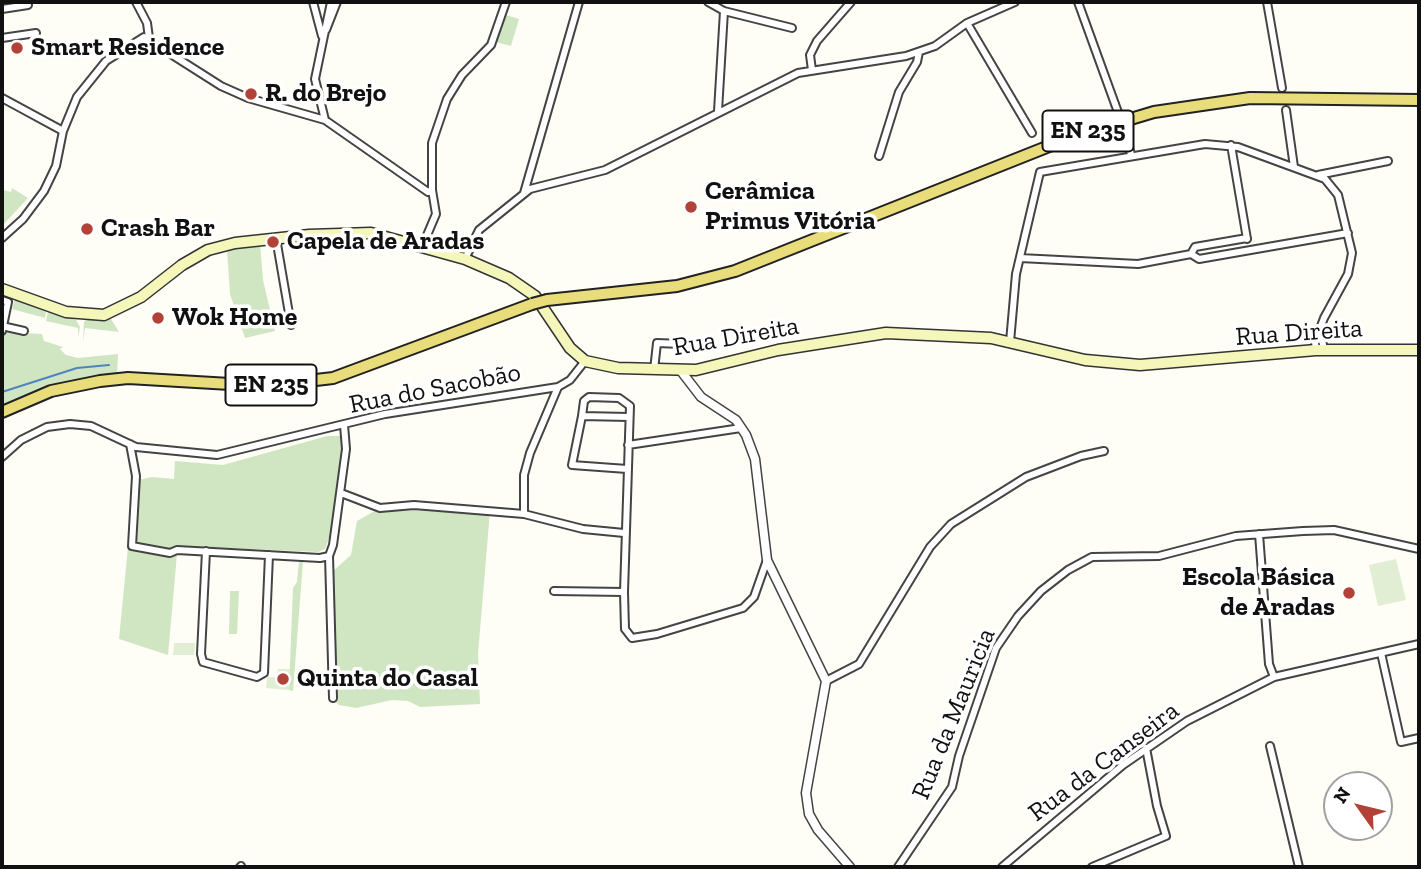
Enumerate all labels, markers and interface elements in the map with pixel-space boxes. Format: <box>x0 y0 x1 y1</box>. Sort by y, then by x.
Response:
place label: Smart Residence <box>31 32 224 64</box>
marker: Smart Residence <box>9 40 25 56</box>
place label: R. do Brejo <box>265 78 386 110</box>
marker: R. do Brejo <box>243 86 259 102</box>
road number: EN 235 <box>1042 110 1134 152</box>
place label: Cerâmica Primus Vitória <box>705 176 876 238</box>
marker: Cerâmica Primus Vitória <box>683 199 699 215</box>
place label: Crash Bar <box>101 213 215 245</box>
marker: Crash Bar <box>79 221 95 237</box>
place label: Capela de Aradas <box>287 226 484 258</box>
marker: Capela de Aradas <box>265 234 281 250</box>
place label: Wok Home <box>172 302 297 334</box>
marker: Wok Home <box>150 310 166 326</box>
street label: Rua Direita <box>671 311 801 363</box>
street label: Rua Direita <box>1234 313 1364 353</box>
street label: Rua do Sacobão <box>347 357 523 421</box>
road number: EN 235 <box>226 364 316 406</box>
place label: Escola Básica de Aradas <box>1182 562 1335 624</box>
marker: Escola Básica de Aradas <box>1341 585 1357 601</box>
street label: Rua da Mauricia <box>906 624 1002 804</box>
place label: Quinta do Casal <box>297 663 478 695</box>
marker: Quinta do Casal <box>275 671 291 687</box>
street label: Rua da Canseira <box>1023 695 1185 829</box>
north arrow <box>1323 771 1393 841</box>
text: N <box>1328 783 1355 808</box>

